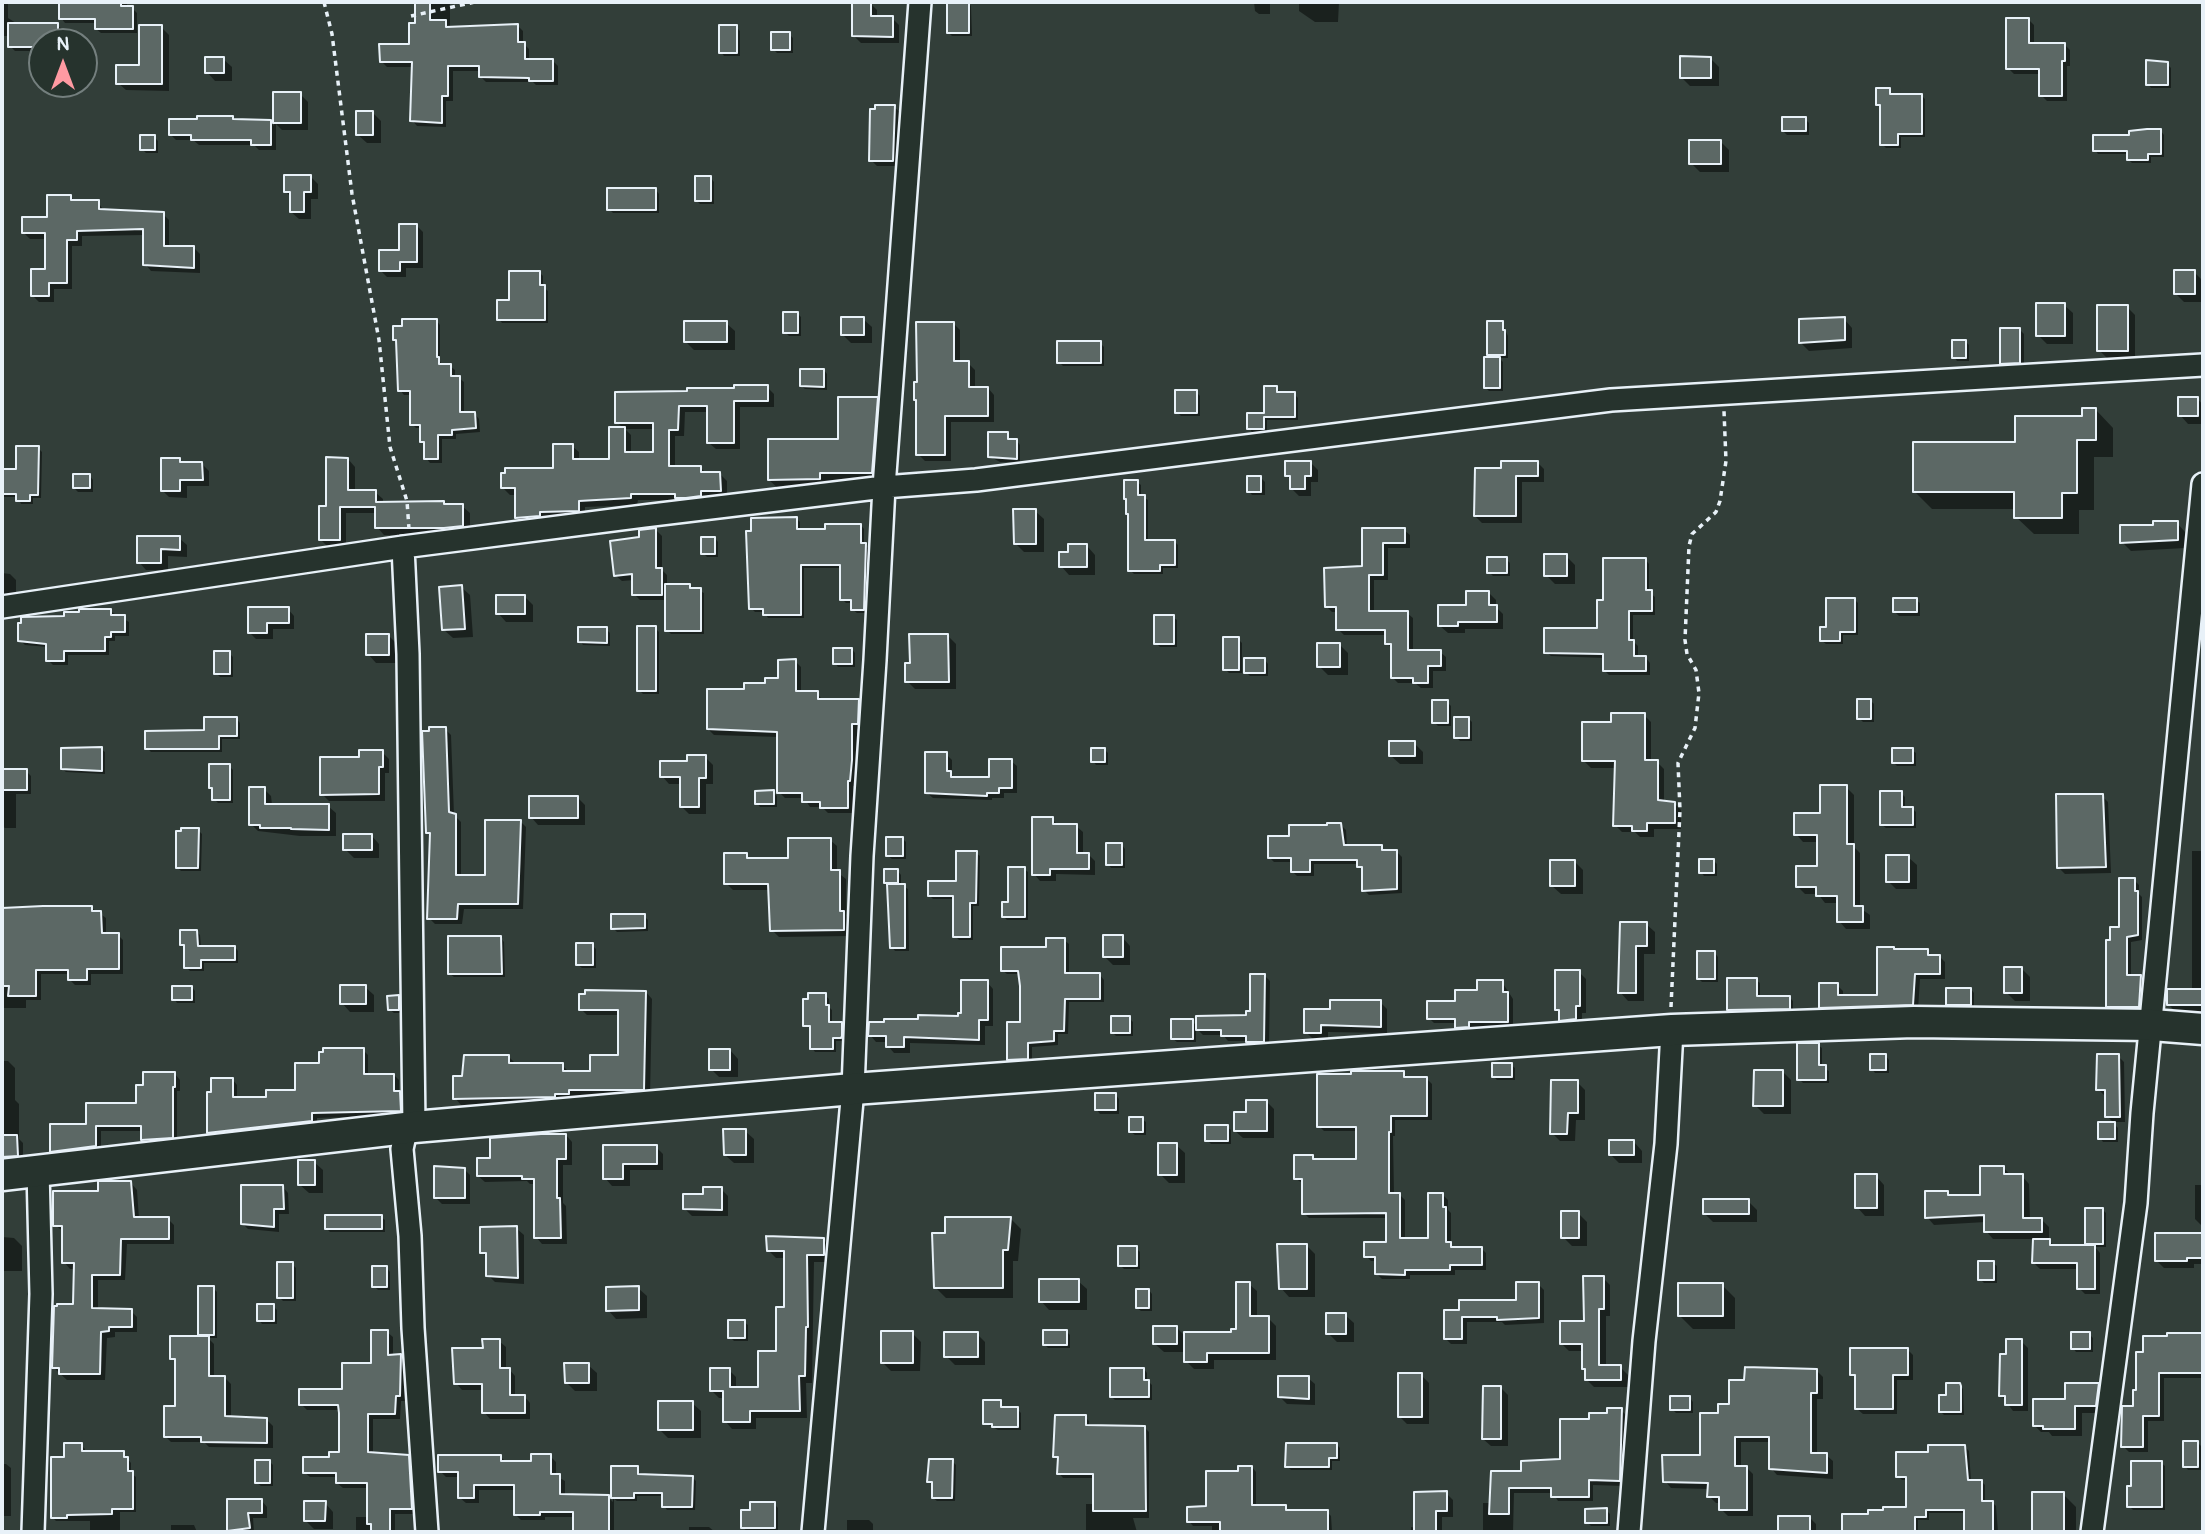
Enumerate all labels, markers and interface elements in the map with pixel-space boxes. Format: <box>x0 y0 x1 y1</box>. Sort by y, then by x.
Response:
north arrow <box>28 28 98 98</box>
text: N <box>57 32 69 56</box>

